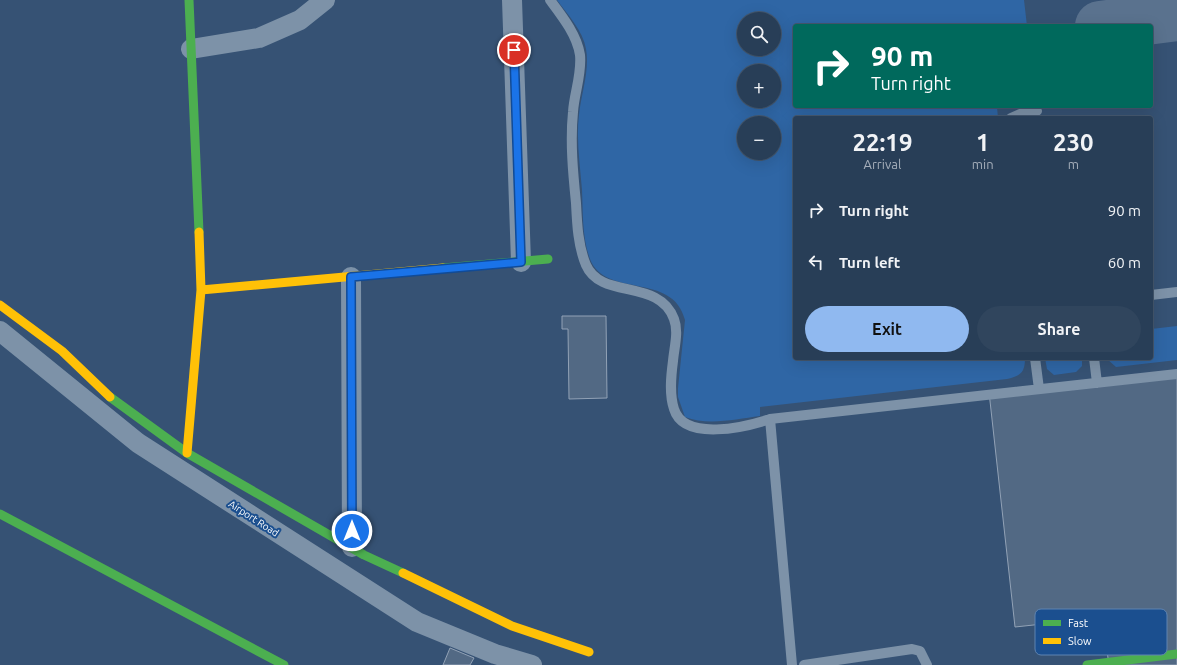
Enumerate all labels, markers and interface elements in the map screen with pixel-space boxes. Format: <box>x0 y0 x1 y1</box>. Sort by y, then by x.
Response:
map controls <box>737 12 781 160</box>
button: search <box>737 12 781 56</box>
pin <box>497 33 531 67</box>
icon: arrive <box>503 39 525 61</box>
icon: right <box>805 40 857 92</box>
text: 90 m <box>871 40 933 71</box>
button: + <box>737 64 781 108</box>
text: Turn right <box>871 73 951 93</box>
button: − <box>737 116 781 160</box>
text: 22:19 <box>852 129 912 156</box>
text: 1 <box>976 129 989 156</box>
text: 230 <box>1053 129 1094 156</box>
text: Arrival <box>863 157 901 171</box>
text: min <box>972 157 994 171</box>
text: m <box>1068 157 1079 171</box>
icon: right <box>805 199 827 221</box>
text: Turn right <box>839 202 909 219</box>
text: 90 m <box>1108 202 1141 219</box>
icon: left <box>805 251 827 273</box>
text: Turn left <box>839 254 900 271</box>
text: 60 m <box>1108 254 1141 271</box>
button: Exit <box>805 306 969 352</box>
button: Share <box>977 306 1141 352</box>
street label: Airport Road <box>227 498 281 539</box>
position arrow <box>331 510 373 552</box>
legend <box>1035 609 1167 655</box>
text: Fast <box>1068 617 1089 629</box>
text: Slow <box>1068 635 1092 647</box>

